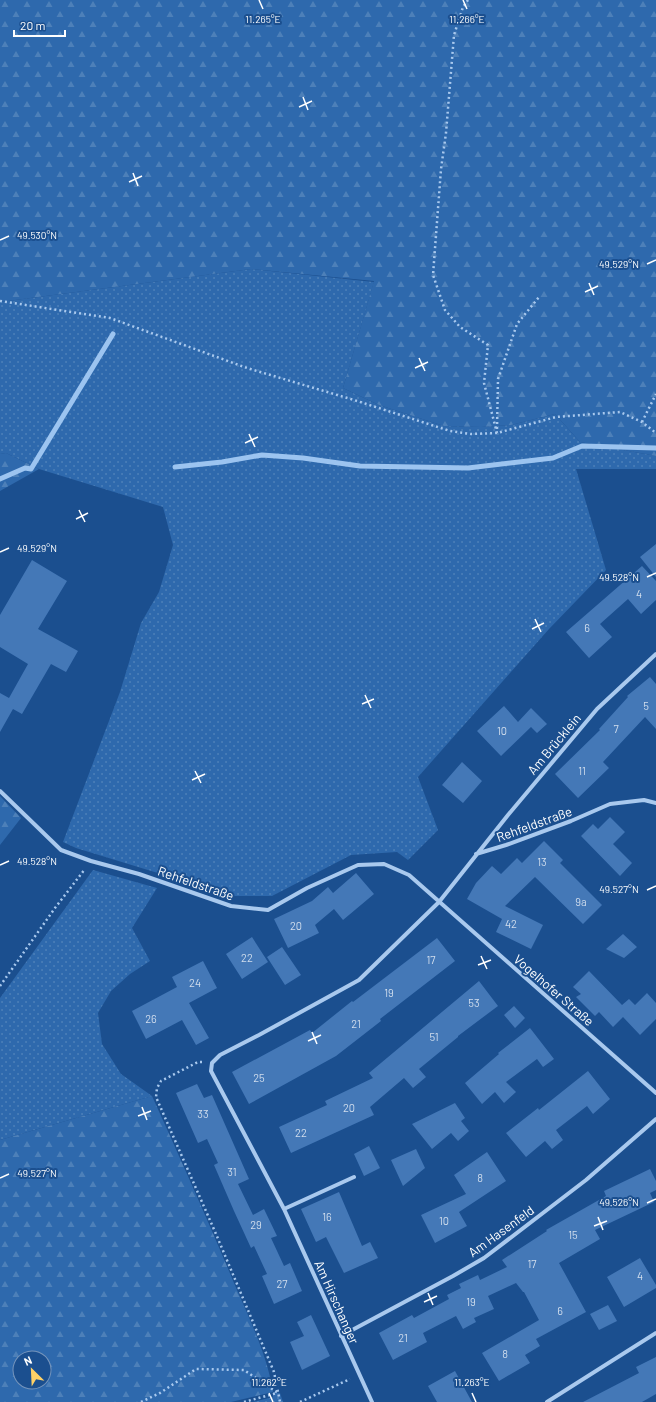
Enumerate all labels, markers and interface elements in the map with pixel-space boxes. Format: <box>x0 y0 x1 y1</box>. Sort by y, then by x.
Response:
scale bar <box>14 12 65 38</box>
text: 11.265°E <box>245 13 281 25</box>
text: 11.266°E <box>449 13 485 25</box>
text: 20 m <box>20 18 46 32</box>
text: 49.530°N <box>17 229 57 241</box>
text: 49.529°N <box>599 258 639 270</box>
text: 49.529°N <box>17 542 57 554</box>
text: 49.528°N <box>599 571 639 583</box>
house number: 4 <box>636 587 642 600</box>
house number: 6 <box>584 621 590 634</box>
house number: 5 <box>643 699 649 712</box>
street label: Am Brücklein <box>524 710 584 778</box>
house number: 7 <box>613 722 619 735</box>
house number: 10 <box>497 724 507 737</box>
house number: 11 <box>578 764 586 777</box>
street label: Rehfeldstraße <box>494 803 574 845</box>
text: 49.528°N <box>17 855 57 867</box>
house number: 13 <box>537 855 547 868</box>
street label: Rehfeldstraße <box>156 863 236 904</box>
text: 49.527°N <box>599 883 639 895</box>
house number: 9a <box>575 895 587 908</box>
house number: 42 <box>505 917 517 930</box>
house number: 20 <box>290 919 302 932</box>
house number: 22 <box>241 951 253 964</box>
street label: Vogelhofer Straße <box>511 951 597 1029</box>
house number: 17 <box>426 953 436 966</box>
house number: 24 <box>189 976 201 989</box>
house number: 19 <box>384 986 394 999</box>
house number: 53 <box>468 996 480 1009</box>
house number: 26 <box>145 1012 157 1025</box>
house number: 21 <box>351 1017 361 1030</box>
house number: 51 <box>429 1030 439 1043</box>
house number: 25 <box>253 1071 265 1084</box>
house number: 20 <box>343 1101 355 1114</box>
house number: 33 <box>197 1107 209 1120</box>
house number: 22 <box>295 1126 307 1139</box>
house number: 31 <box>227 1165 237 1178</box>
text: 49.527°N <box>17 1167 57 1179</box>
house number: 8 <box>477 1171 483 1184</box>
text: 49.526°N <box>599 1196 639 1208</box>
street label: Am Hasenfeld <box>465 1202 537 1260</box>
house number: 16 <box>322 1210 332 1223</box>
house number: 10 <box>439 1214 449 1227</box>
house number: 29 <box>250 1218 262 1231</box>
house number: 15 <box>568 1228 578 1241</box>
house number: 17 <box>527 1257 537 1270</box>
street label: Am Hirschanger <box>311 1258 363 1347</box>
house number: 4 <box>637 1269 643 1282</box>
house number: 27 <box>276 1277 288 1290</box>
house number: 19 <box>466 1295 476 1308</box>
house number: 6 <box>557 1304 563 1317</box>
house number: 21 <box>398 1331 408 1344</box>
house number: 8 <box>502 1347 508 1360</box>
north arrow <box>12 1350 52 1390</box>
text: N <box>22 1353 34 1368</box>
text: 11.262°E <box>251 1376 287 1388</box>
text: 11.263°E <box>454 1376 490 1388</box>

